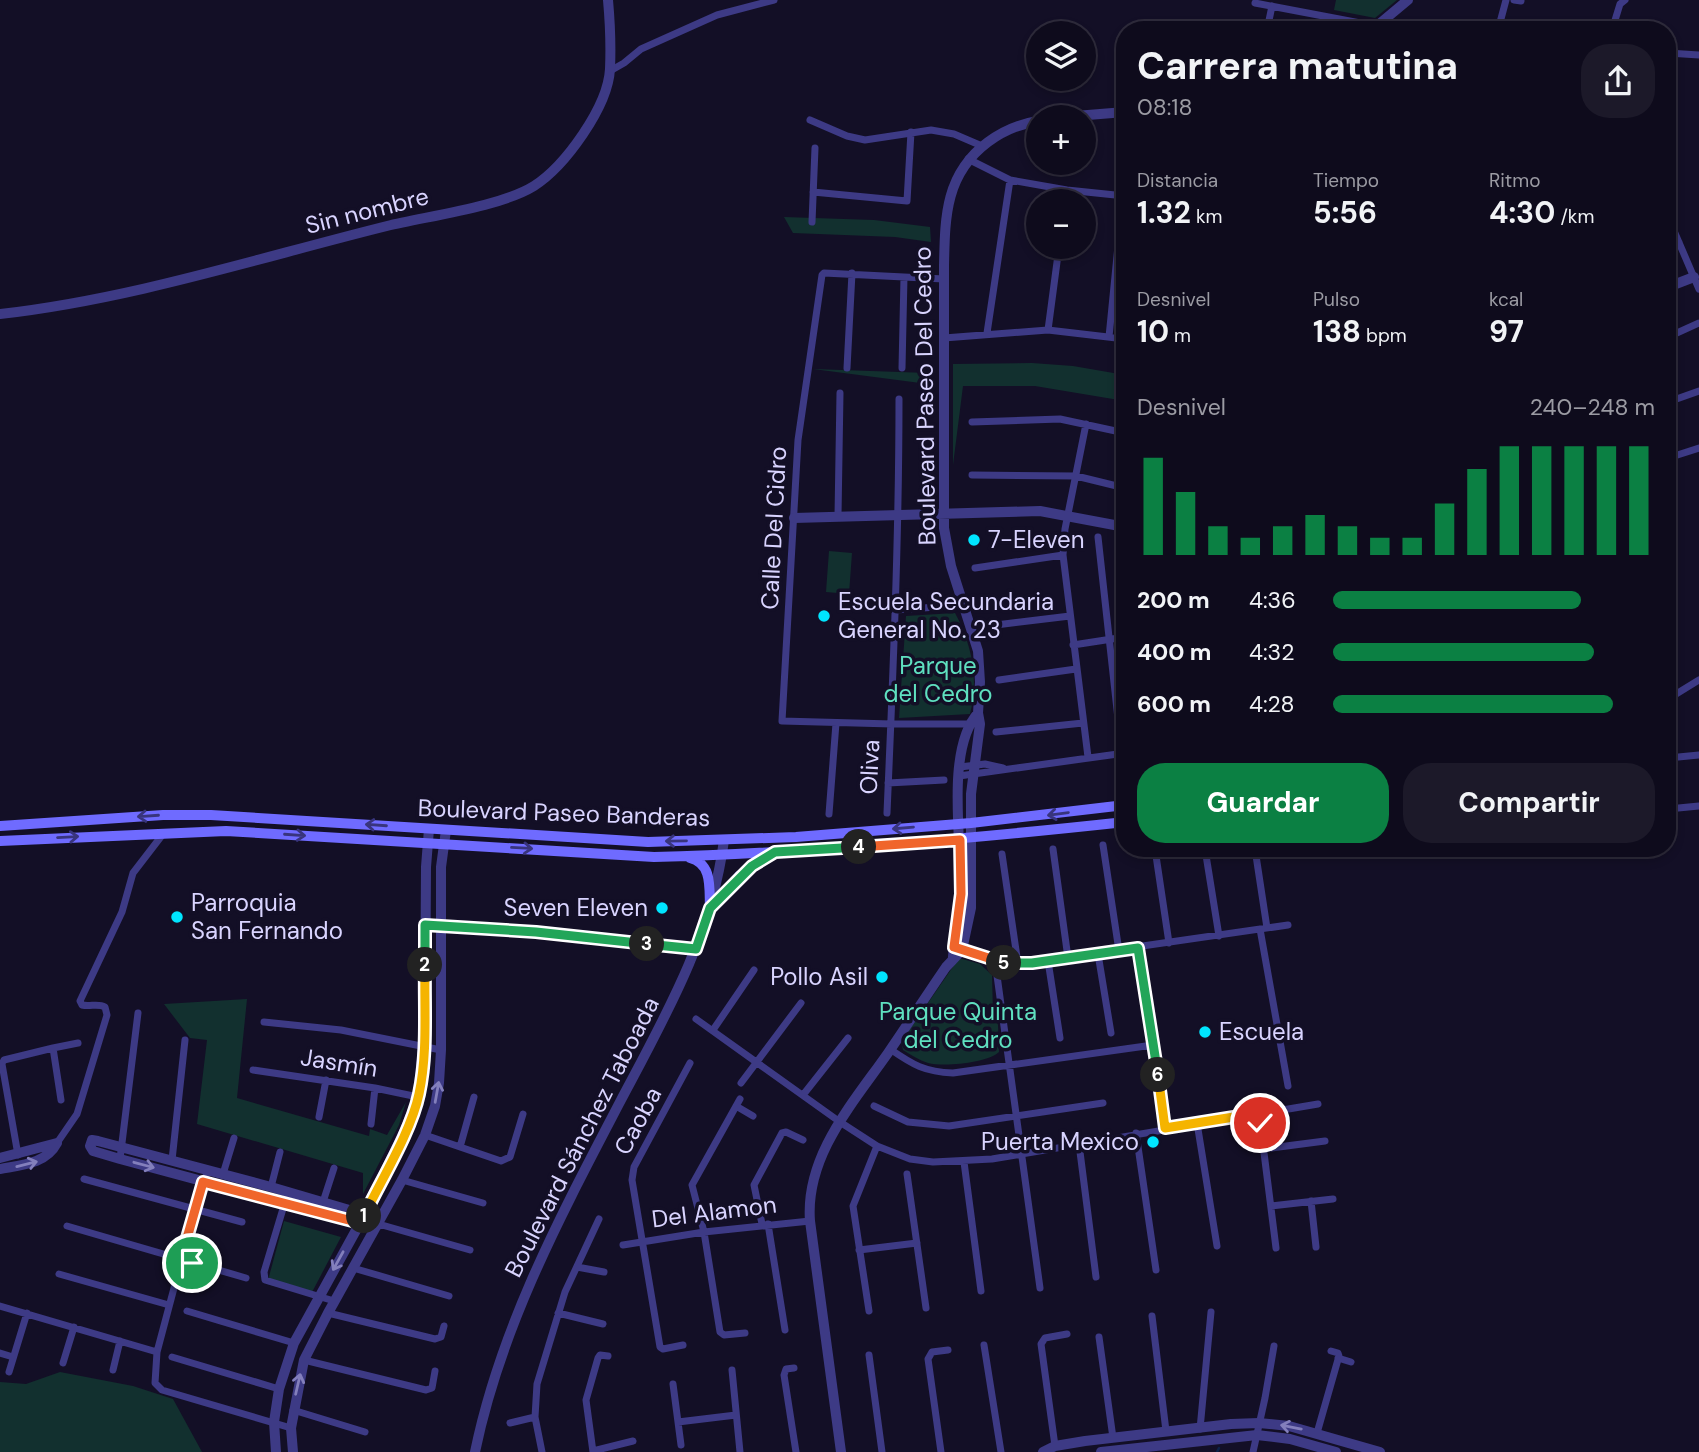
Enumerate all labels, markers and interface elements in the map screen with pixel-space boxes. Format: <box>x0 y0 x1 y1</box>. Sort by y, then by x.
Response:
map controls <box>1026 21 1096 259</box>
button: layers <box>1026 21 1096 91</box>
text: Carrera matutina <box>1137 41 1458 91</box>
button: share <box>1581 44 1655 118</box>
text: 08:18 <box>1137 92 1193 122</box>
button: + <box>1026 105 1096 175</box>
text: Distancia <box>1137 168 1218 193</box>
text: Tiempo <box>1313 168 1379 193</box>
text: Ritmo <box>1489 168 1541 193</box>
street label: Sin nombre <box>302 180 432 241</box>
button: − <box>1026 189 1096 259</box>
text: 1.32 <box>1137 193 1191 232</box>
text: 5:56 <box>1313 193 1377 232</box>
text: 4:30 <box>1489 193 1555 232</box>
text: km <box>1191 204 1222 229</box>
text: /km <box>1555 204 1594 229</box>
street label: Boulevard Paseo Del Cedro <box>906 246 943 546</box>
text: Desnivel <box>1137 287 1210 312</box>
text: Pulso <box>1313 287 1360 312</box>
text: kcal <box>1489 287 1523 312</box>
text: 10 <box>1137 312 1169 351</box>
text: 138 <box>1313 312 1361 351</box>
text: 97 <box>1489 312 1524 351</box>
text: m <box>1169 323 1191 348</box>
text: bpm <box>1361 323 1407 348</box>
text: Desnivel <box>1137 392 1226 422</box>
text: 240–248 m <box>1530 392 1655 422</box>
street label: Calle Del Cidro <box>754 446 793 610</box>
place label: 7-Eleven <box>988 524 1085 555</box>
marker: 7-Eleven <box>966 532 982 548</box>
text: 200 m <box>1137 585 1210 615</box>
text: 4:36 <box>1249 585 1296 615</box>
place label: Escuela Secundaria General No. 23 <box>838 586 1054 645</box>
marker: Escuela Secundaria General No. 23 <box>816 608 832 624</box>
text: 400 m <box>1137 637 1211 667</box>
text: 4:32 <box>1249 637 1294 667</box>
park label: Parque del Cedro <box>884 650 992 709</box>
text: 600 m <box>1137 689 1211 719</box>
text: 4:28 <box>1249 689 1294 719</box>
street label: Oliva <box>853 739 886 795</box>
button: Guardar <box>1137 763 1389 843</box>
button: Compartir <box>1403 763 1655 843</box>
street label: Boulevard Paseo Banderas <box>417 792 711 833</box>
one-way arrow <box>1047 807 1069 820</box>
one-way arrow <box>138 810 160 823</box>
one-way arrow <box>364 819 387 832</box>
one-way arrow <box>892 822 915 835</box>
one-way arrow <box>284 829 307 842</box>
pin: 4 <box>842 830 876 864</box>
one-way arrow <box>56 831 79 844</box>
one-way arrow <box>665 834 688 848</box>
text: 4 <box>852 834 865 859</box>
one-way arrow <box>511 842 534 855</box>
place label: Parroquia San Fernando <box>191 887 343 946</box>
place label: Seven Eleven <box>504 892 648 923</box>
marker: Seven Eleven <box>654 900 670 916</box>
marker: Parroquia San Fernando <box>169 909 185 925</box>
pin: 3 <box>630 926 664 962</box>
text: 3 <box>641 931 652 956</box>
pin: 5 <box>986 946 1021 981</box>
pin: 2 <box>408 948 442 982</box>
text: 5 <box>998 950 1009 975</box>
text: 2 <box>419 952 430 977</box>
place label: Pollo Asil <box>770 961 868 992</box>
marker: Pollo Asil <box>874 969 890 985</box>
street label: Boulevard Sánchez Taboada <box>497 991 666 1282</box>
park label: Parque Quinta del Cedro <box>879 996 1037 1055</box>
place label: Escuela <box>1219 1016 1304 1047</box>
marker: Escuela <box>1197 1024 1213 1040</box>
street label: Jasmín <box>298 1041 380 1084</box>
pin: 6 <box>1140 1058 1176 1092</box>
text: 6 <box>1151 1062 1164 1087</box>
one-way arrow <box>431 1081 444 1104</box>
street label: Caoba <box>607 1081 668 1160</box>
pin <box>1230 1093 1290 1153</box>
icon: check <box>1241 1104 1279 1142</box>
place label: Puerta Mexico <box>981 1126 1139 1157</box>
marker: Puerta Mexico <box>1145 1134 1161 1150</box>
one-way arrow <box>15 1157 38 1170</box>
one-way arrow <box>132 1160 154 1173</box>
street label: Del Alamon <box>650 1188 778 1235</box>
pin: 1 <box>346 1198 382 1234</box>
text: 1 <box>360 1203 367 1228</box>
pin <box>162 1233 222 1293</box>
icon: arrive <box>173 1244 211 1282</box>
one-way arrow <box>331 1250 344 1271</box>
one-way arrow <box>293 1374 306 1396</box>
one-way arrow <box>1280 1420 1303 1434</box>

